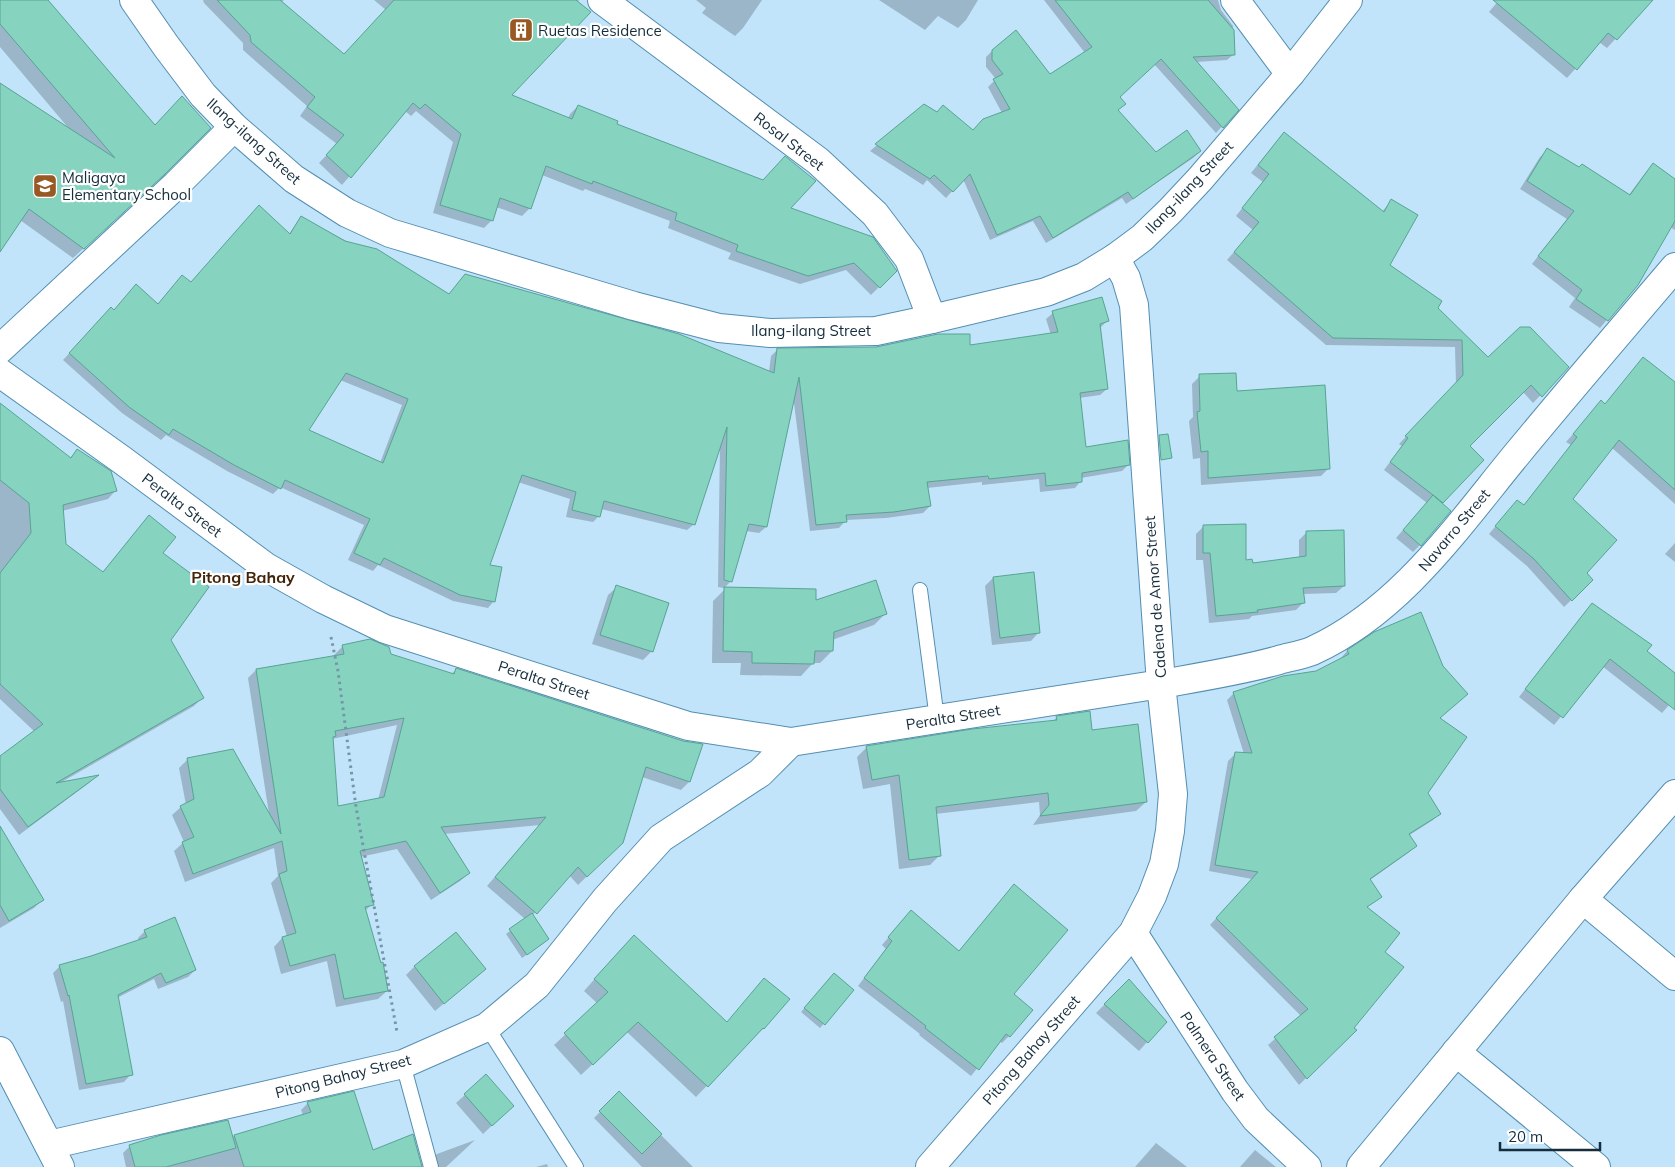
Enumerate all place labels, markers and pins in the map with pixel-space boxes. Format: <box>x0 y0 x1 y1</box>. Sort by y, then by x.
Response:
building icon: Ruetas Residence <box>508 17 534 43</box>
place label: Ruetas Residence <box>538 21 662 40</box>
place label: Maligaya Elementary School <box>62 168 191 204</box>
school or university icon: Maligaya Elementary School <box>32 173 58 199</box>

